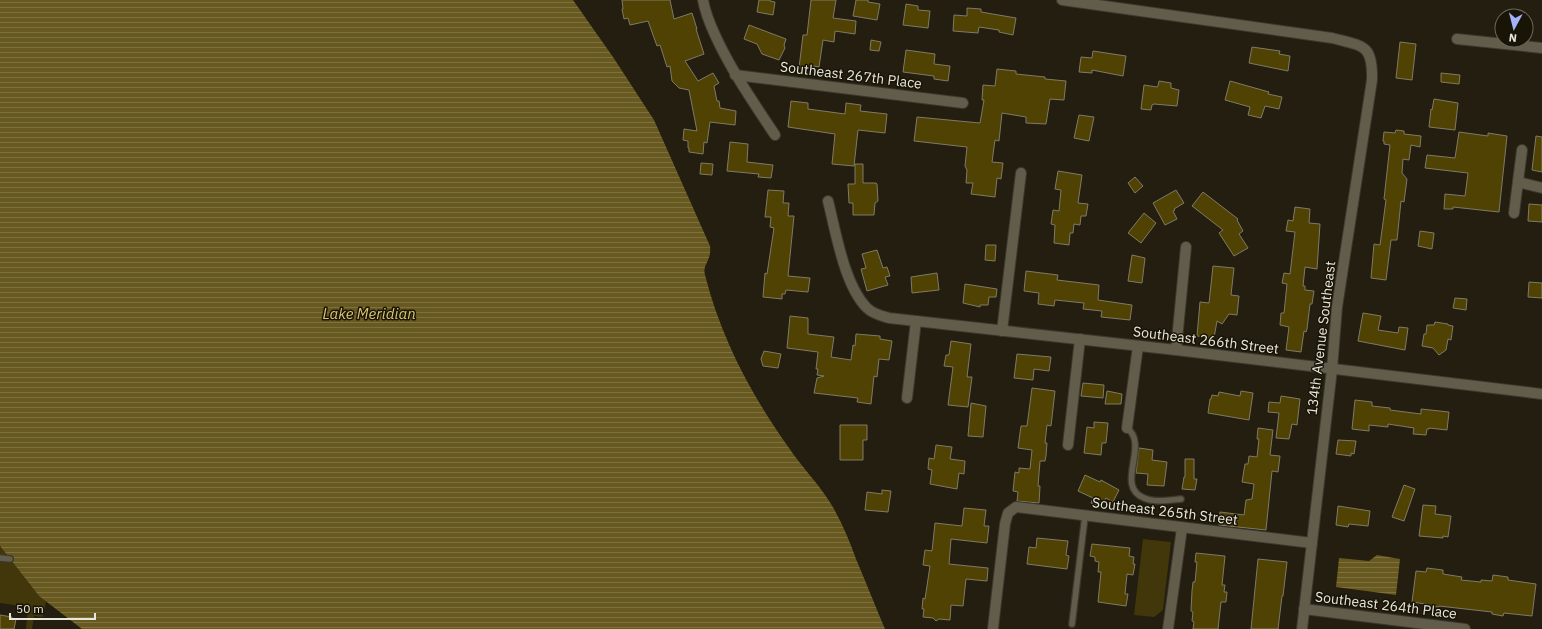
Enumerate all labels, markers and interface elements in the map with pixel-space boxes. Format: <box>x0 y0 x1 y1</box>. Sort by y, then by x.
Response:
north arrow <box>1494 8 1534 48</box>
text: N <box>1508 30 1518 45</box>
street label: Southeast 267th Place <box>779 57 923 93</box>
street label: 134th Avenue Southeast <box>1303 260 1339 416</box>
water label: Lake Meridian <box>322 304 416 323</box>
street label: Southeast 266th Street <box>1132 322 1280 358</box>
street label: Southeast 265th Street <box>1091 493 1239 529</box>
street label: Southeast 264th Place <box>1314 587 1458 623</box>
scale bar <box>10 595 95 621</box>
text: 50 m <box>16 601 44 616</box>

